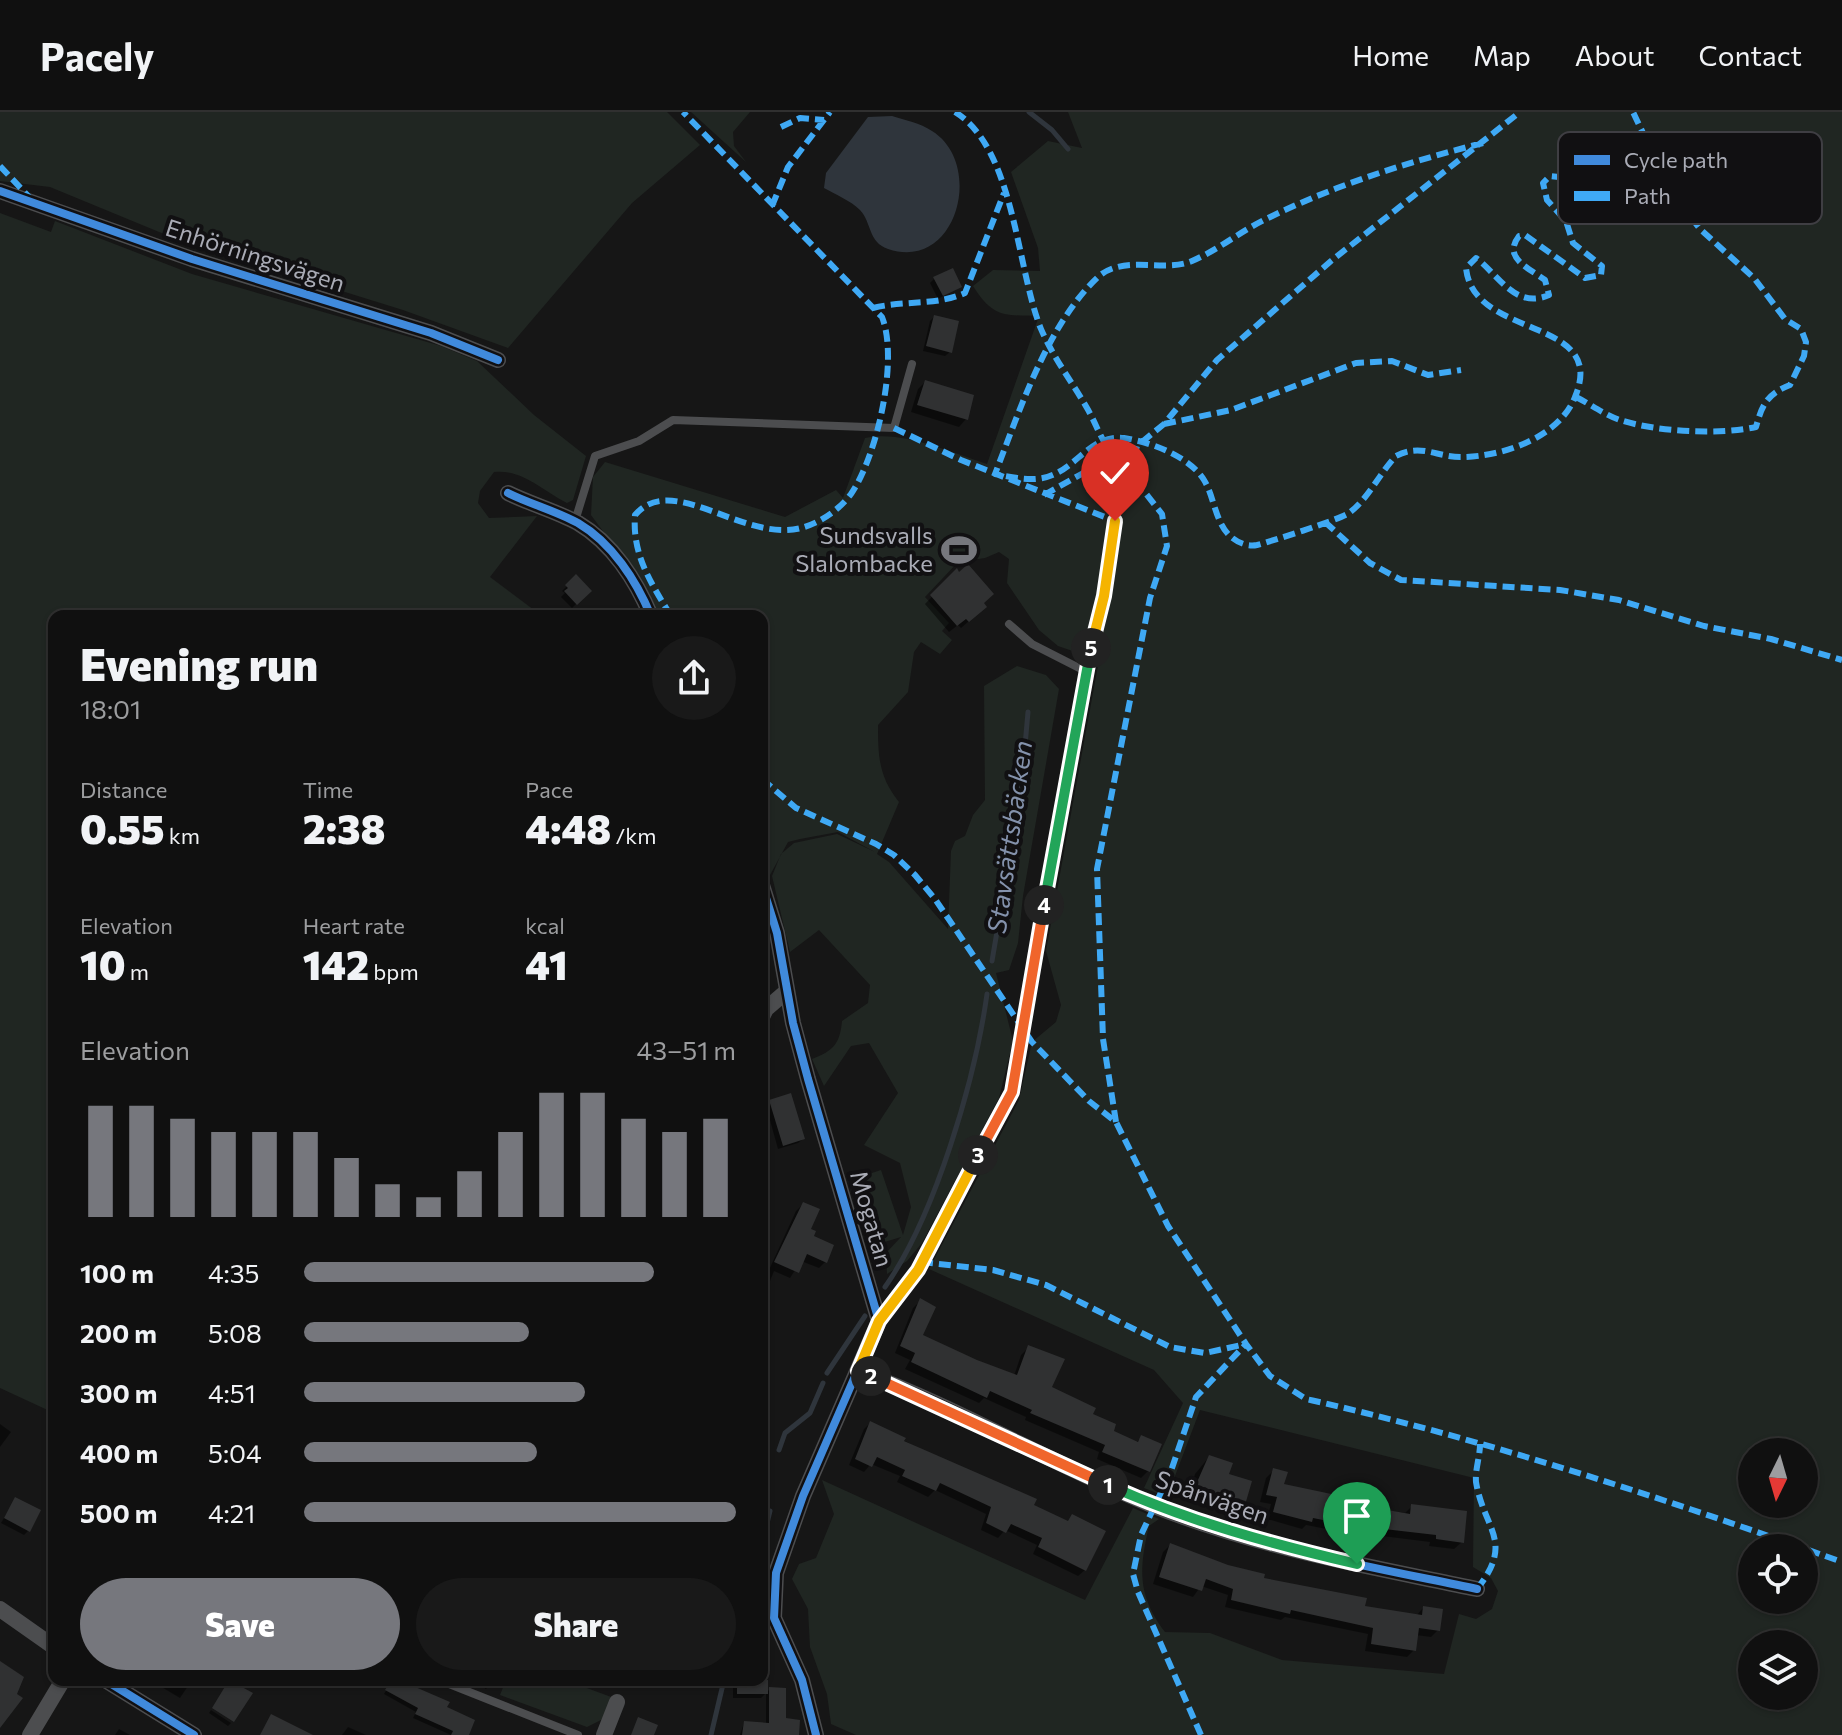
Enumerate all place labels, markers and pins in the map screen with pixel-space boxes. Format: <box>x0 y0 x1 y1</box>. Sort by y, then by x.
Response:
pin <box>1081 439 1149 521</box>
place label: Sundsvalls Slalombacke <box>795 520 933 577</box>
sports icon: Sundsvalls Slalombacke <box>940 531 978 569</box>
pin: 5 <box>1071 628 1111 668</box>
pin: 4 <box>1024 885 1064 925</box>
pin: 3 <box>958 1135 998 1175</box>
pin: 2 <box>851 1356 891 1396</box>
pin: 1 <box>1088 1465 1128 1505</box>
pin <box>1323 1482 1391 1564</box>

